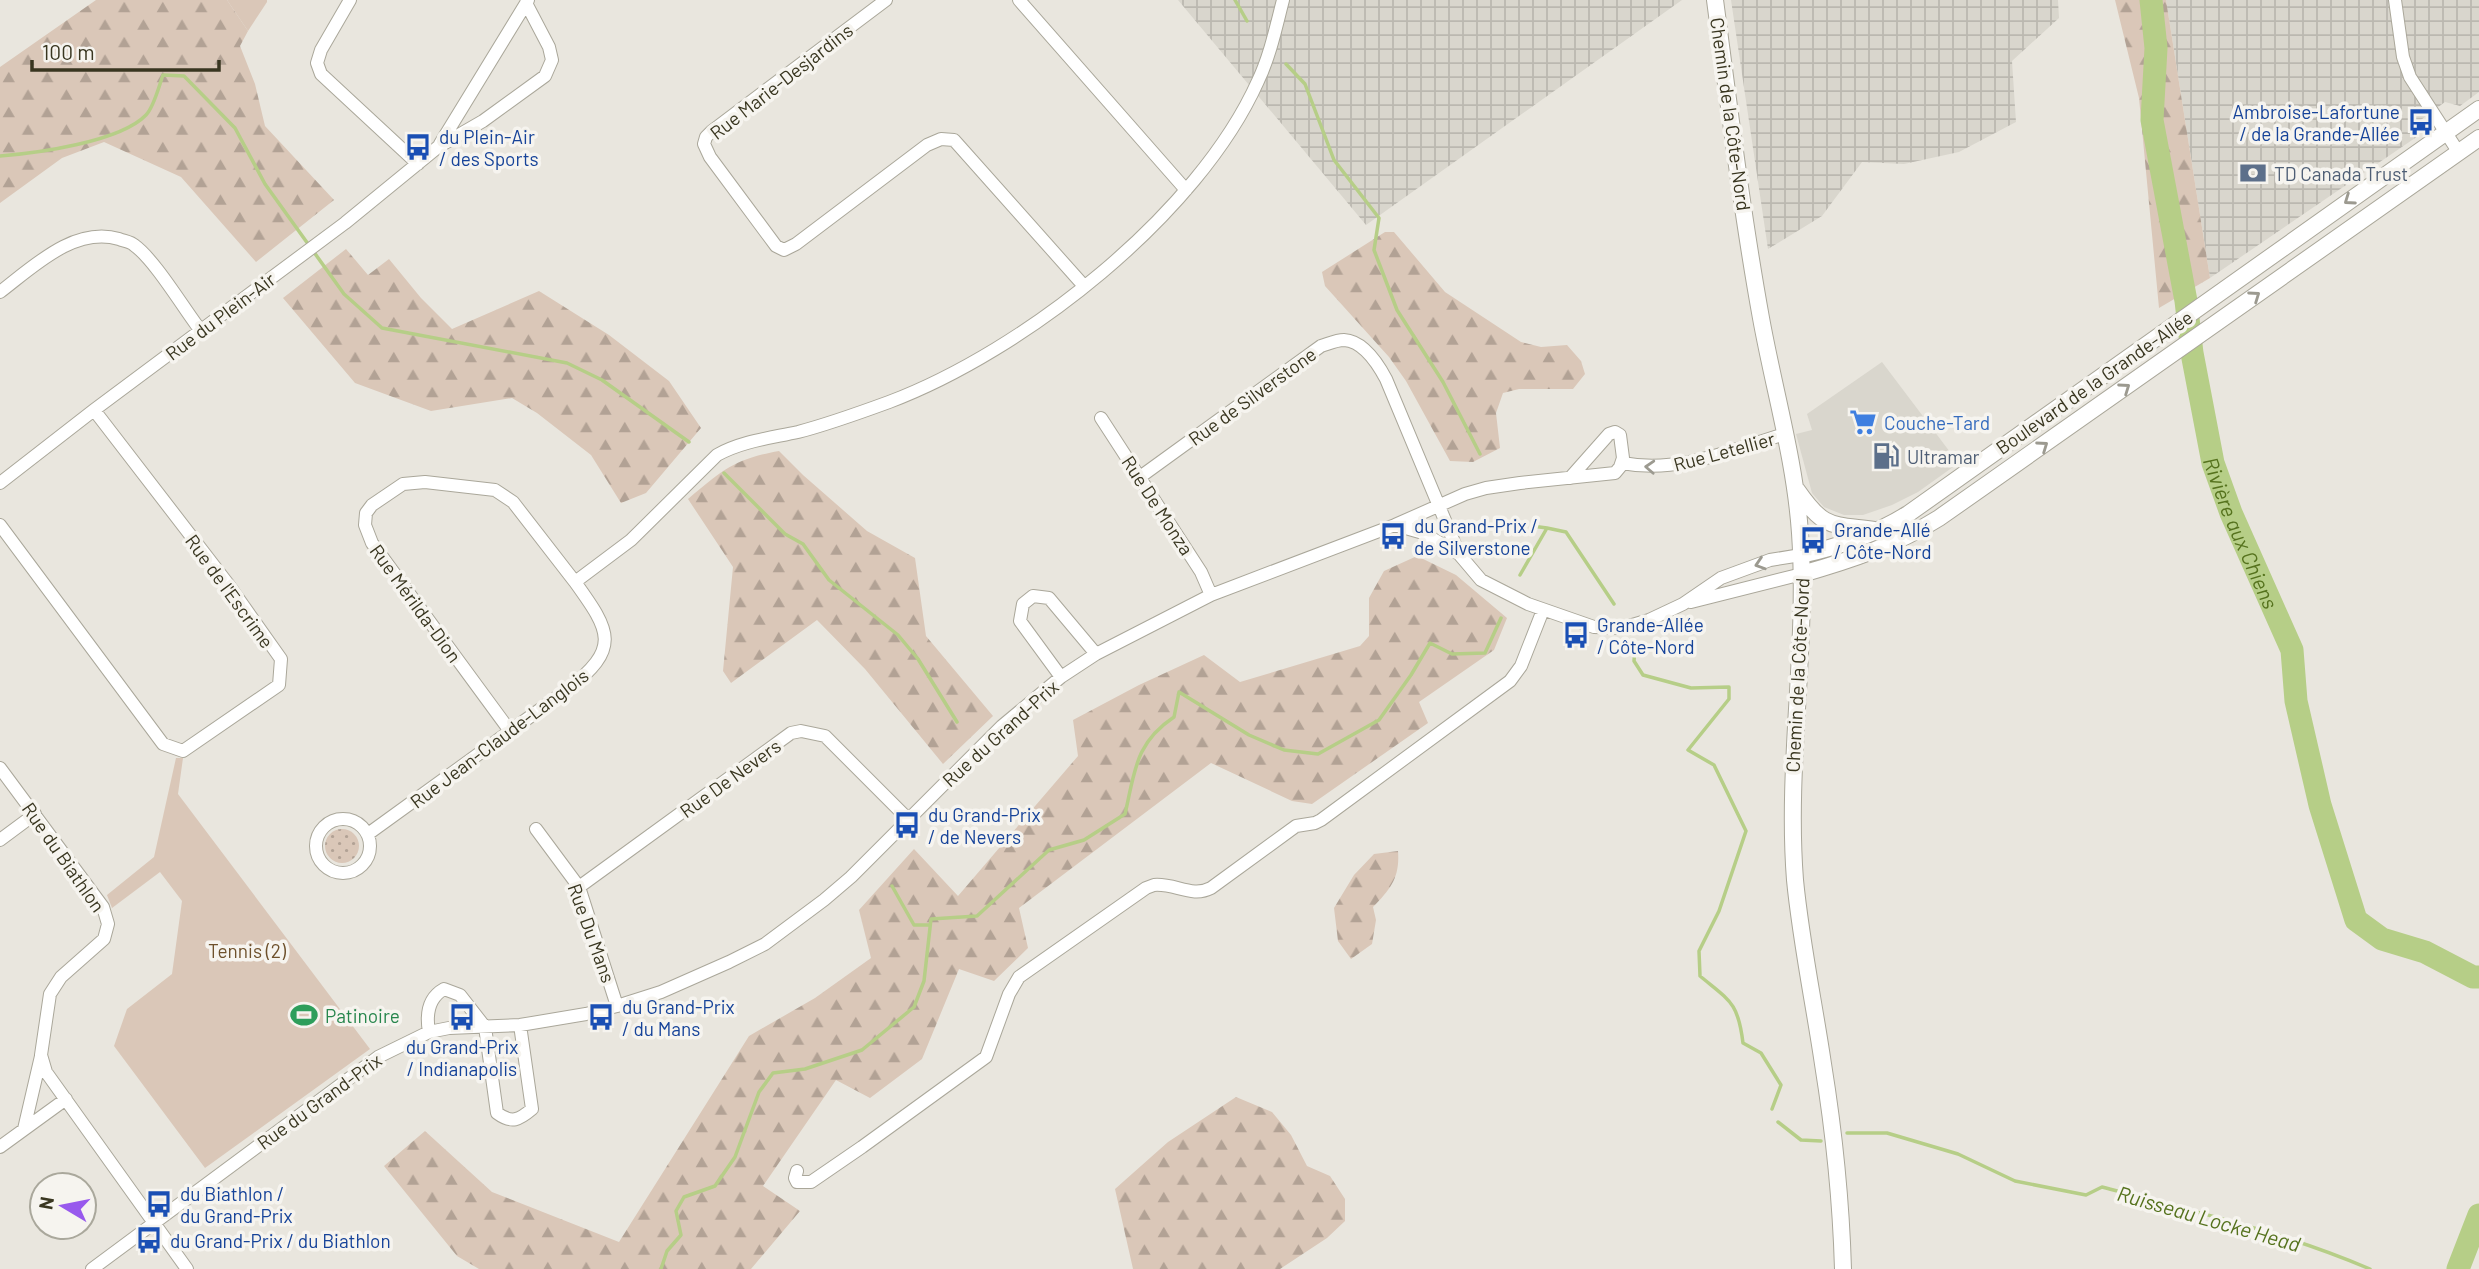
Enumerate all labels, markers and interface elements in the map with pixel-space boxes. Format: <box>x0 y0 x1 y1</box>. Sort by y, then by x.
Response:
street label: Chemin de la Côte-Nord <box>1706 16 1756 212</box>
street label: Rue Marie-Desjardins <box>705 18 857 144</box>
scale bar <box>32 28 219 72</box>
text: 100 m <box>42 39 95 64</box>
place label: Ambroise-Lafortune / de la Grande-Allée <box>2232 100 2400 145</box>
bus stop icon: Ambroise-Lafortune / de la Grande-Allée <box>2406 107 2436 137</box>
place label: du Plein-Air / des Sports <box>439 125 539 170</box>
bus stop icon: du Plein-Air / des Sports <box>403 132 433 162</box>
bank icon: TD Canada Trust <box>2238 158 2268 188</box>
place label: TD Canada Trust <box>2274 162 2408 185</box>
one-way arrow <box>2344 191 2357 204</box>
street label: Rue du Plein-Air <box>161 267 280 365</box>
one-way arrow <box>2247 292 2260 304</box>
street label: Boulevard de la Grande-Allée <box>1991 305 2197 459</box>
street label: Rue de Silverstone <box>1184 342 1320 450</box>
one-way arrow <box>2117 384 2130 396</box>
supermarket icon: Couche-Tard <box>1848 407 1878 437</box>
place label: Couche-Tard <box>1884 411 1990 434</box>
street label: Rue Letellier <box>1671 426 1777 476</box>
fuel station icon: Ultramar <box>1871 441 1901 471</box>
one-way arrow <box>2035 442 2048 454</box>
place label: Ultramar <box>1907 445 1980 468</box>
street label: Rue De Monza <box>1117 451 1199 559</box>
water label: Rivière aux Chiens <box>2199 453 2284 612</box>
one-way arrow <box>1645 459 1656 474</box>
place label: du Grand-Prix / de Silverstone <box>1414 514 1538 559</box>
place label: Grande-Allé / Côte-Nord <box>1834 518 1932 563</box>
bus stop icon: du Grand-Prix / de Silverstone <box>1378 521 1408 551</box>
bus stop icon: Grande-Allé / Côte-Nord <box>1798 525 1828 555</box>
street label: Rue de l'Escrime <box>181 530 279 652</box>
street label: Rue Mérilda-Dion <box>365 539 467 667</box>
one-way arrow <box>1755 556 1767 570</box>
street label: Chemin de la Côte-Nord <box>1780 577 1814 773</box>
place label: Grande-Allée / Côte-Nord <box>1597 613 1704 658</box>
bus stop icon: Grande-Allée / Côte-Nord <box>1561 620 1591 650</box>
street label: Rue Jean-Claude-Langlois <box>405 663 593 813</box>
street label: Rue du Grand-Prix <box>937 675 1063 791</box>
street label: Rue De Nevers <box>675 734 785 822</box>
street label: Rue du Biathlon <box>18 798 110 916</box>
place label: du Grand-Prix / de Nevers <box>928 803 1041 848</box>
bus stop icon: du Grand-Prix / de Nevers <box>892 810 922 840</box>
street label: Rue Du Mans <box>563 880 621 986</box>
park label: Tennis (2) <box>208 939 287 962</box>
place label: du Grand-Prix / du Mans <box>622 995 735 1040</box>
sports icon: Patinoire <box>289 1000 319 1030</box>
bus stop icon: du Grand-Prix / Indianapolis <box>447 1002 477 1032</box>
bus stop icon: du Grand-Prix / du Mans <box>586 1002 616 1032</box>
place label: Patinoire <box>325 1004 400 1027</box>
place label: du Grand-Prix / Indianapolis <box>406 1035 518 1080</box>
street label: Rue du Grand-Prix <box>252 1048 386 1154</box>
north arrow <box>28 1171 98 1241</box>
water label: Ruisseau Locke Head <box>2115 1180 2303 1256</box>
place label: du Biathlon / du Grand-Prix <box>180 1182 293 1227</box>
bus stop icon: du Biathlon / du Grand-Prix <box>144 1189 174 1219</box>
text: N <box>33 1195 58 1211</box>
bus stop icon: du Grand-Prix / du Biathlon <box>134 1225 164 1255</box>
place label: du Grand-Prix / du Biathlon <box>170 1229 391 1252</box>

